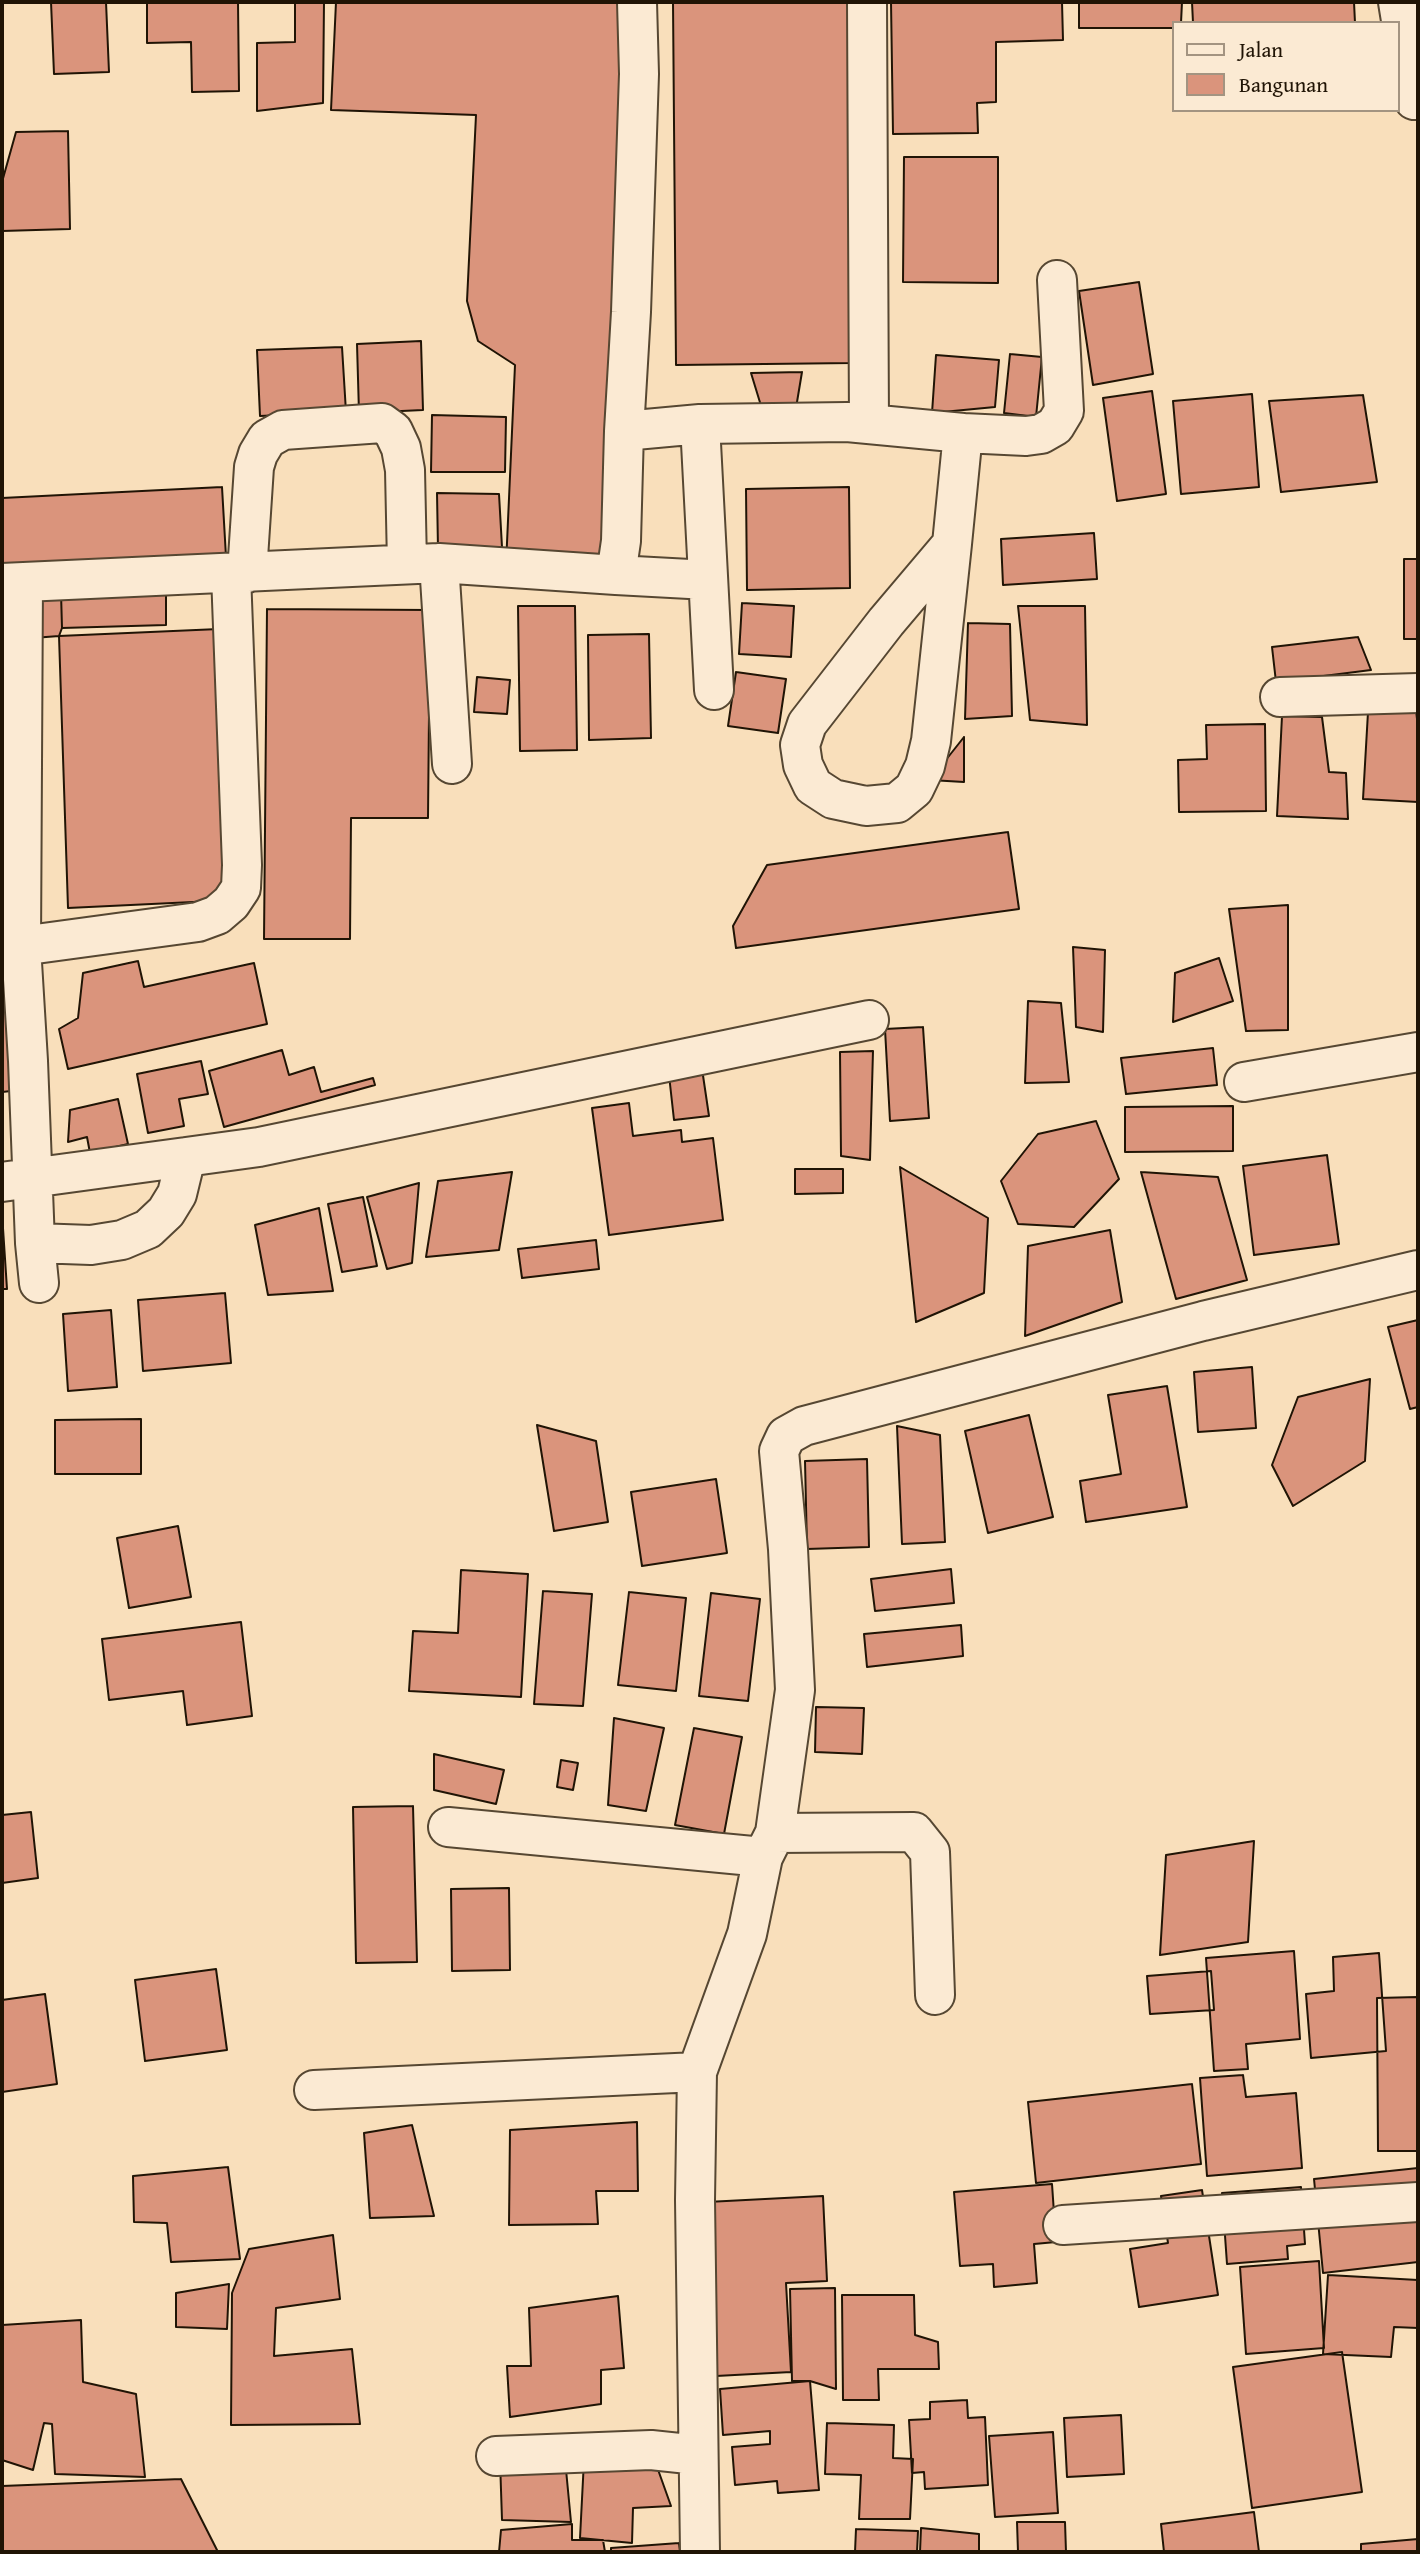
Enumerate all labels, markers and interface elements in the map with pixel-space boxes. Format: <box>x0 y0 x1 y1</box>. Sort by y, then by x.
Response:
legend <box>1172 21 1399 112</box>
text: Jalan <box>1239 34 1283 65</box>
text: Bangunan <box>1239 69 1328 100</box>

